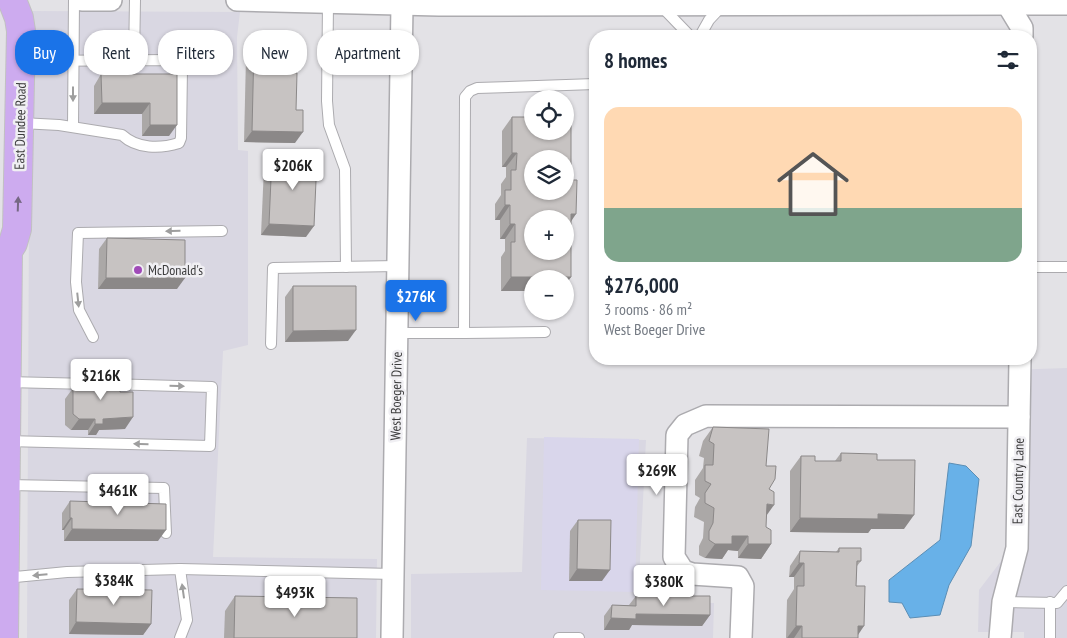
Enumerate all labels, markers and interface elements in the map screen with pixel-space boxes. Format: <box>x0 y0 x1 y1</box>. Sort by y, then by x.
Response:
chip: Buy <box>15 30 74 75</box>
chip: Rent <box>84 30 148 75</box>
chip: Filters <box>158 30 233 75</box>
chip: New <box>243 30 307 75</box>
chip: Apartment <box>317 30 419 75</box>
icon: filters <box>994 46 1022 74</box>
text: 8 homes <box>604 47 667 74</box>
street label: East Dundee Road <box>10 82 30 170</box>
one-way arrow <box>69 86 77 102</box>
map controls <box>524 90 574 320</box>
button: locate <box>524 90 574 140</box>
icon: home <box>768 139 858 229</box>
pin: $206K <box>258 148 328 191</box>
button: layers <box>524 150 574 200</box>
text: $206K <box>274 155 312 175</box>
one-way arrow <box>15 196 23 212</box>
button: + <box>524 210 574 260</box>
one-way arrow <box>165 228 181 236</box>
place label: McDonald's <box>148 261 203 279</box>
marker: McDonald's <box>132 264 144 276</box>
button: − <box>524 270 574 320</box>
text: $276,000 <box>604 272 679 299</box>
pin: $276K <box>381 280 451 322</box>
text: $276K <box>397 286 435 306</box>
one-way arrow <box>74 292 82 308</box>
text: 3 rooms · 86 m² <box>604 299 692 319</box>
text: West Boeger Drive <box>604 319 705 339</box>
street label: West Boeger Drive <box>386 351 406 440</box>
pin: $216K <box>66 358 136 401</box>
text: $216K <box>82 365 120 385</box>
one-way arrow <box>170 382 186 390</box>
street label: East Country Lane <box>1008 438 1028 524</box>
one-way arrow <box>133 440 149 448</box>
pin: $269K <box>622 454 692 496</box>
text: $269K <box>638 460 676 480</box>
pin: $461K <box>83 474 153 516</box>
text: $461K <box>99 480 137 500</box>
pin: $384K <box>79 564 149 606</box>
pin: $380K <box>629 564 699 607</box>
text: $384K <box>95 570 133 590</box>
one-way arrow <box>32 571 48 579</box>
text: $380K <box>645 571 683 591</box>
pin: $493K <box>260 576 330 618</box>
text: $493K <box>276 582 314 602</box>
one-way arrow <box>179 583 187 599</box>

